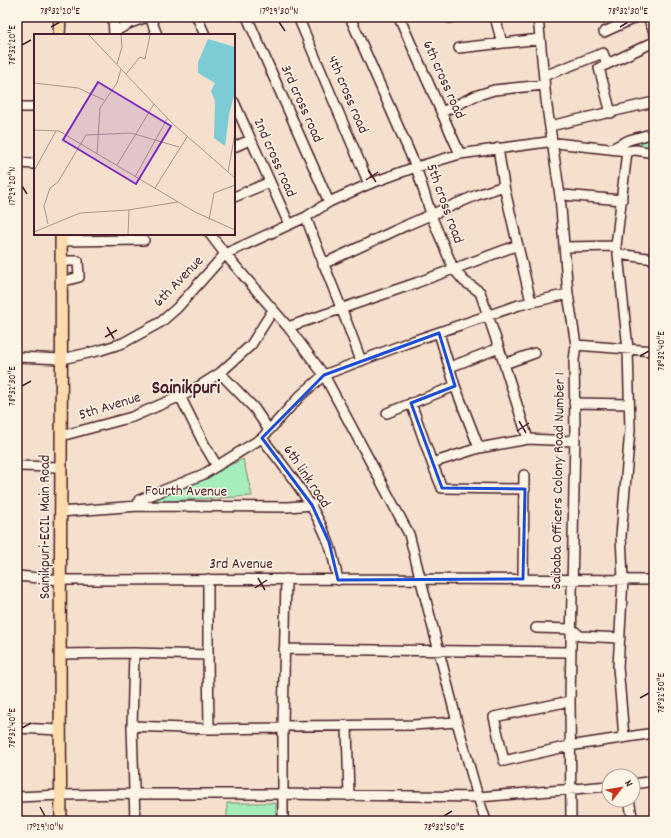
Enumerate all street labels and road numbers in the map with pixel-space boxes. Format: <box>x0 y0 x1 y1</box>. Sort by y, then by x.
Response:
street label: 6th cross road <box>416 37 470 123</box>
street label: 4th cross road <box>321 53 373 137</box>
street label: 3rd cross road <box>274 61 328 147</box>
street label: 2nd cross road <box>247 115 301 201</box>
street label: 5th cross road <box>419 161 469 247</box>
street label: 6th Avenue <box>149 251 209 313</box>
street label: Saibaba Officers Colony Road Number 1 <box>546 372 572 590</box>
street label: 5th Avenue <box>76 387 144 427</box>
street label: 6th link road <box>277 441 335 513</box>
street label: Sainikpuri-ECIL Main Road <box>35 455 57 599</box>
street label: Fourth Avenue <box>145 480 228 504</box>
street label: 3rd Avenue <box>209 554 273 576</box>

